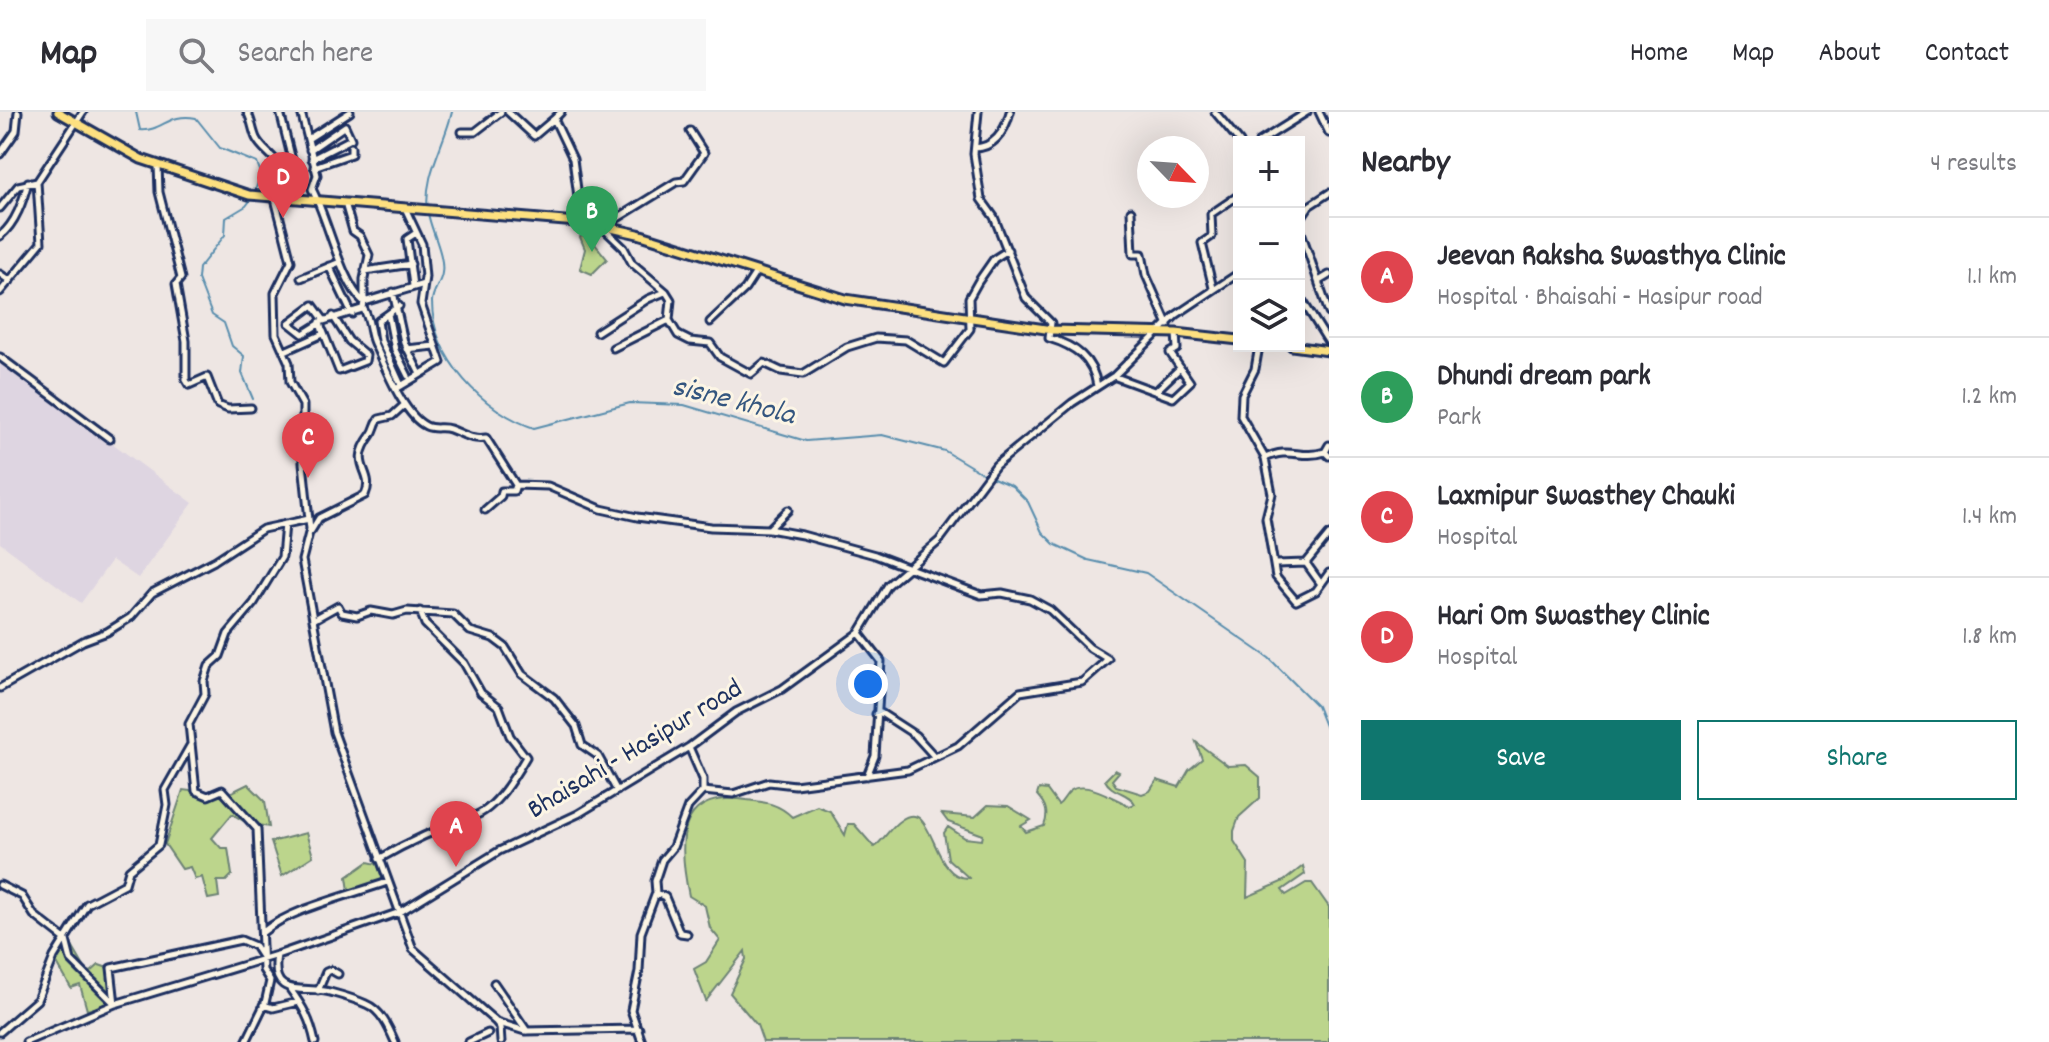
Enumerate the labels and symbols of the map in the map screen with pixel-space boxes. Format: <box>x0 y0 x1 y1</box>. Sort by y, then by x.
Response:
north arrow <box>1137 136 1209 208</box>
pin: D <box>257 152 309 218</box>
pin: B <box>566 186 618 252</box>
water label: sisne khola <box>667 367 801 439</box>
pin: C <box>282 412 334 478</box>
your location <box>848 664 888 704</box>
street label: Bhaisahi - Hasipur road <box>521 671 751 831</box>
pin: A <box>430 801 482 867</box>

